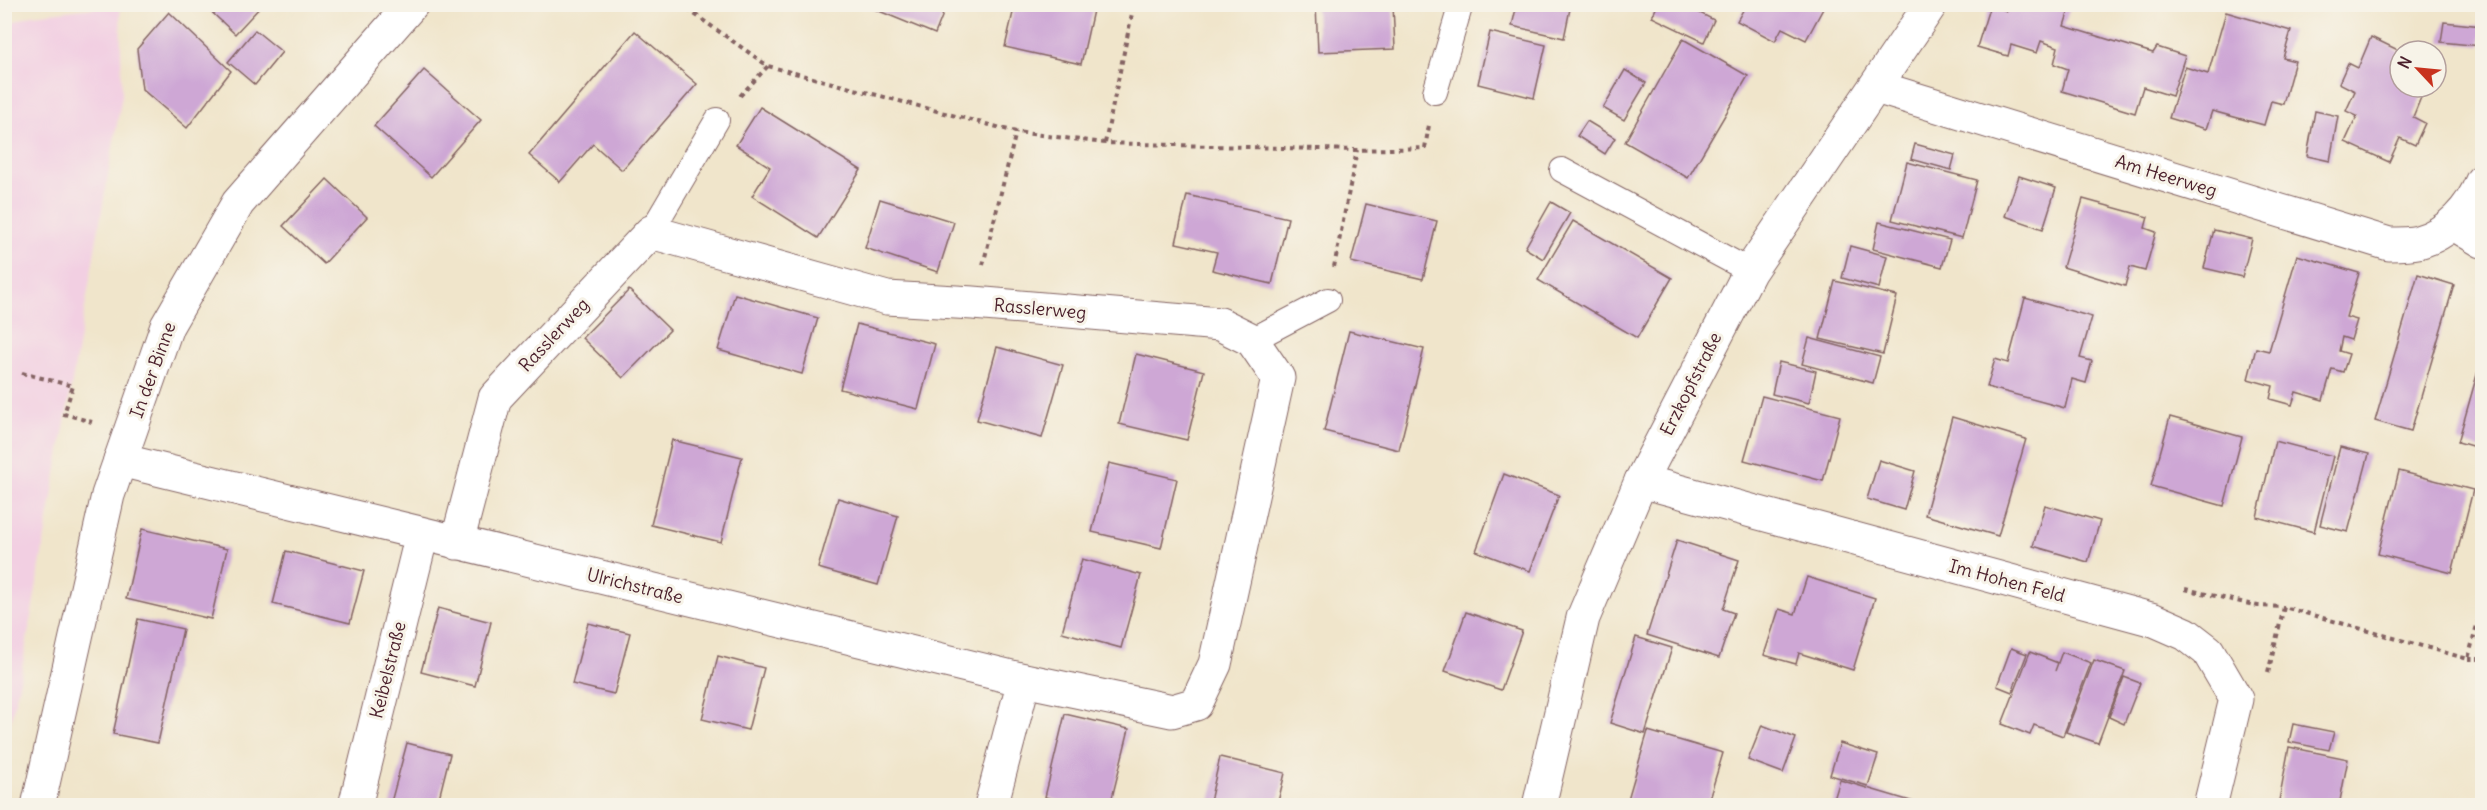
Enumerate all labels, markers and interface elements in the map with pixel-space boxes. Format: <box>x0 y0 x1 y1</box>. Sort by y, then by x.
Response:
north arrow <box>2388 39 2448 99</box>
text: N <box>2393 53 2416 72</box>
street label: Am Heerweg <box>2113 149 2220 202</box>
street label: Rasslerweg <box>514 293 594 377</box>
street label: Rasslerweg <box>993 293 1087 324</box>
street label: In der Binne <box>125 319 181 421</box>
street label: Erzkopfstraße <box>1655 328 1726 439</box>
street label: Im Hohen Feld <box>1947 554 2068 607</box>
street label: Ulrichstraße <box>585 562 686 609</box>
street label: Keibelstraße <box>364 619 411 721</box>

